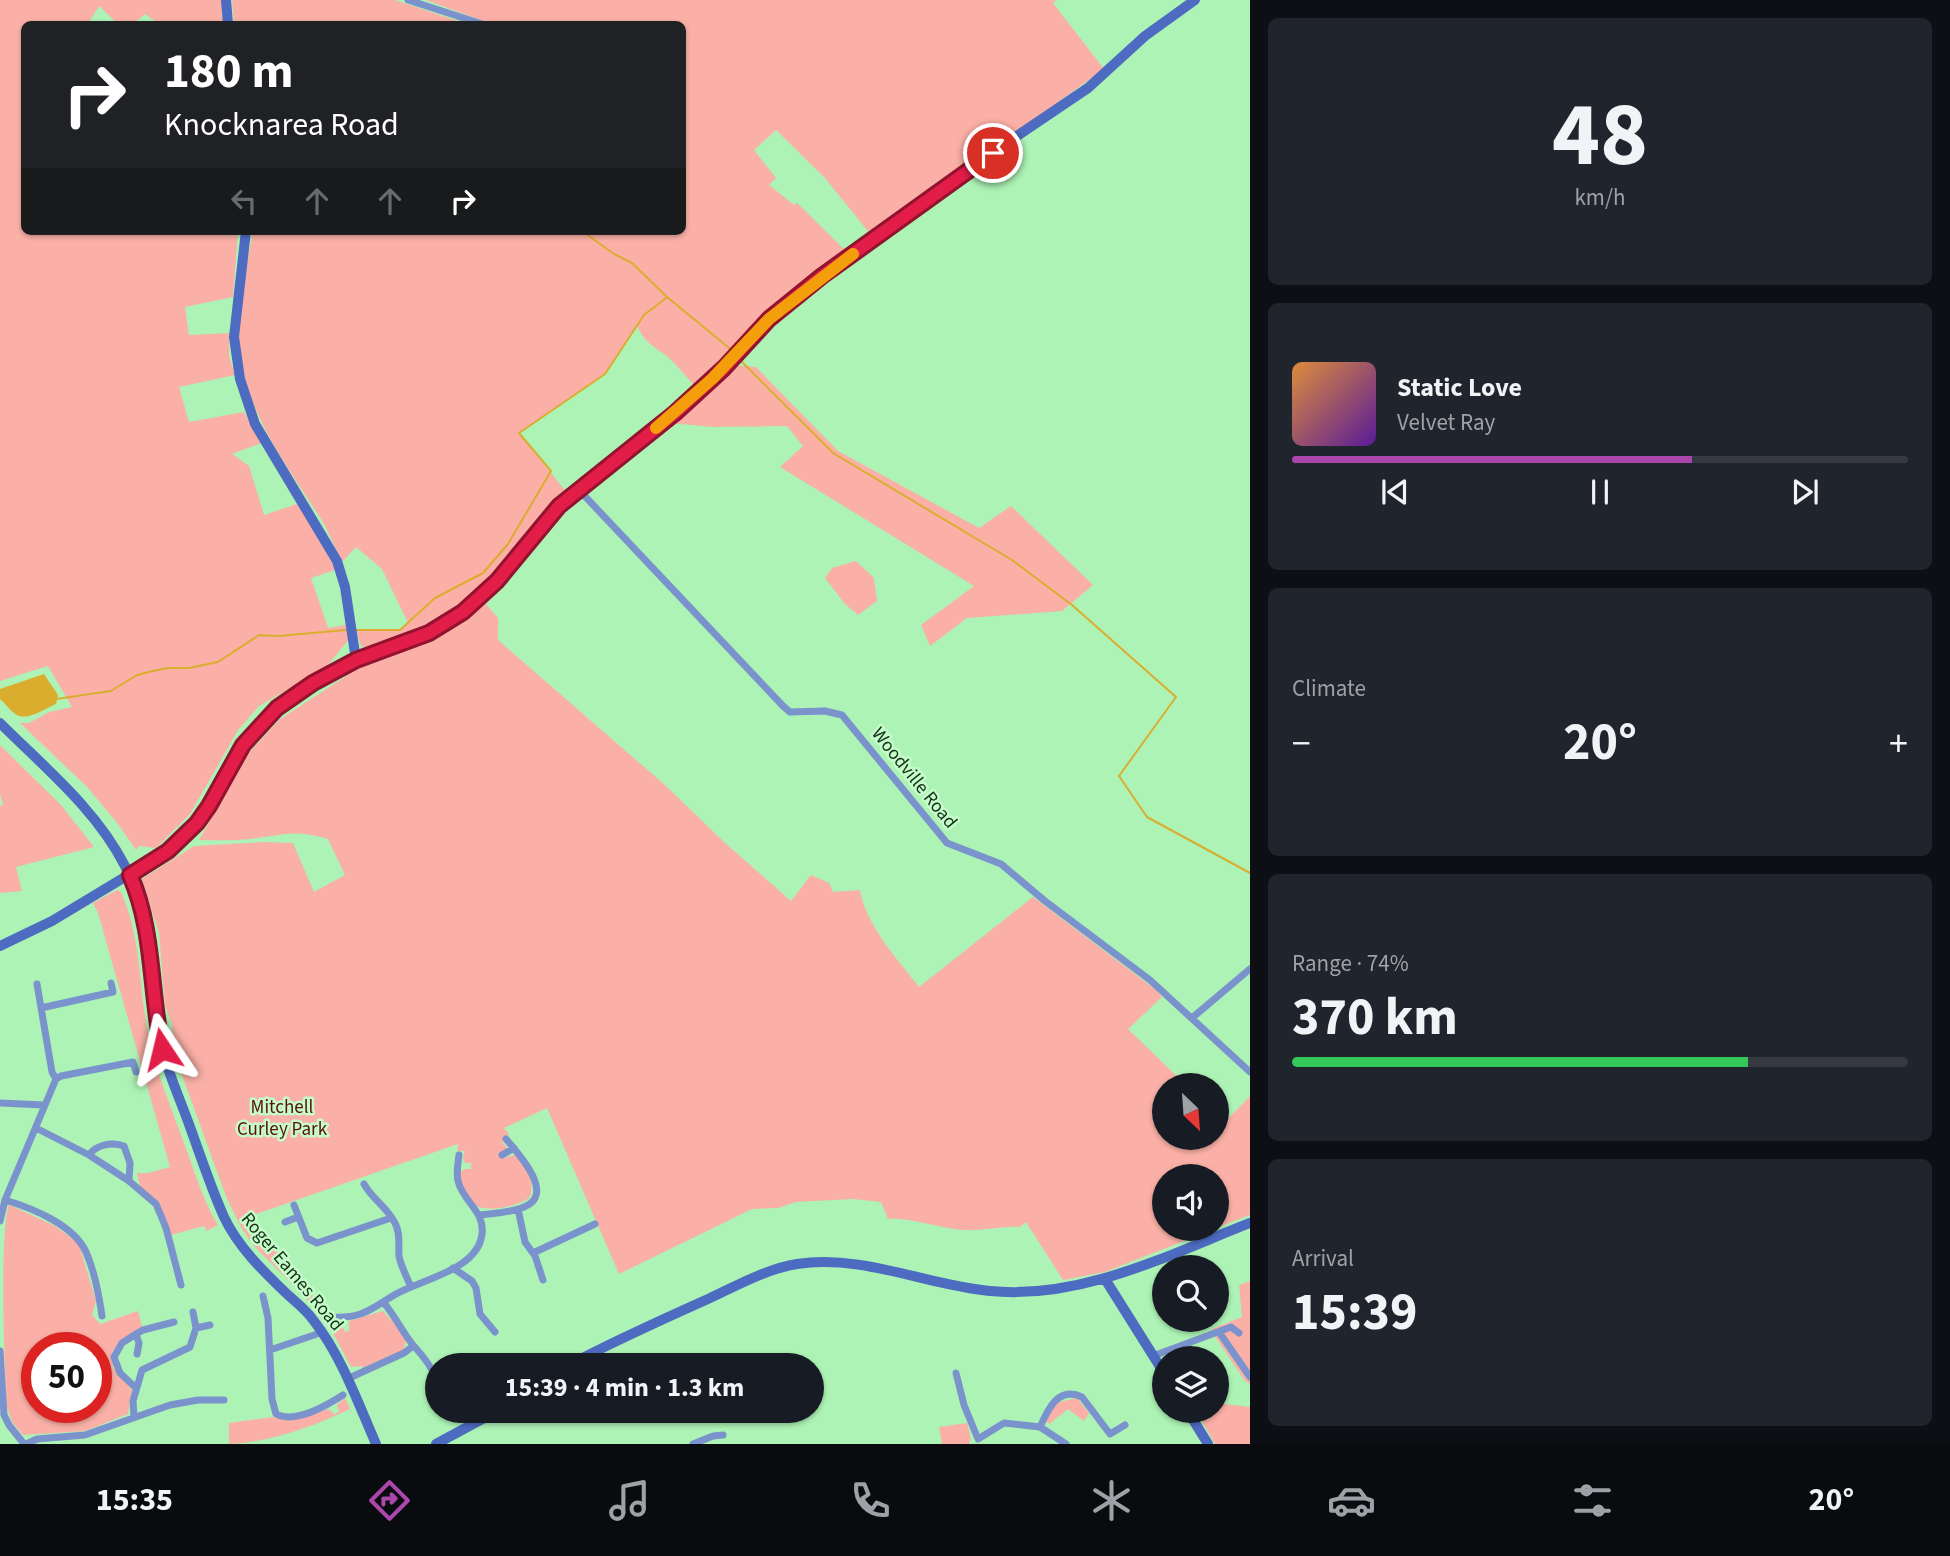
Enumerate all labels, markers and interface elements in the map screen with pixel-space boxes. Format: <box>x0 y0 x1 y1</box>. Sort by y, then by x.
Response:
text: 180 m <box>164 37 293 107</box>
icon: right <box>49 49 140 140</box>
text: 48 <box>1552 71 1648 200</box>
text: Knocknarea Road <box>164 102 399 148</box>
pin <box>963 123 1023 183</box>
icon: arrive <box>974 134 1012 172</box>
text: km/h <box>1574 181 1626 214</box>
icon: left <box>225 182 263 220</box>
icon: ahead <box>298 182 336 220</box>
icon: ahead <box>371 182 409 220</box>
icon: right <box>444 182 482 220</box>
text: Static Love <box>1397 369 1522 406</box>
text: Velvet Ray <box>1397 406 1495 439</box>
icon: previous <box>1376 473 1414 511</box>
icon: pause <box>1581 473 1619 511</box>
icon: next <box>1786 473 1824 511</box>
text: Climate <box>1292 672 1366 705</box>
text: 20° <box>1563 706 1637 780</box>
text: − <box>1292 717 1311 771</box>
text: + <box>1889 717 1908 771</box>
street label: Woodville Road <box>865 722 963 834</box>
text: Range · 74% <box>1292 947 1409 980</box>
text: 370 km <box>1292 981 1458 1055</box>
position arrow <box>125 1012 199 1086</box>
north arrow <box>1152 1073 1228 1150</box>
map controls <box>1152 1073 1229 1423</box>
park label: Mitchell Curley Park <box>237 1094 328 1143</box>
button: sound <box>1152 1164 1229 1241</box>
street label: Roger Eames Road <box>234 1207 350 1337</box>
text: Arrival <box>1292 1242 1354 1275</box>
button: search <box>1152 1255 1229 1332</box>
text: 15:39 <box>1292 1276 1417 1350</box>
speed limit sign: 50 <box>21 1332 112 1423</box>
button: layers <box>1152 1346 1229 1423</box>
text: 15:39 · 4 min · 1.3 km <box>505 1369 744 1406</box>
icon: directions <box>365 1476 414 1525</box>
icon: music <box>605 1476 654 1525</box>
icon: phone <box>846 1476 895 1525</box>
icon: climate <box>1087 1476 1136 1525</box>
icon: car <box>1327 1476 1376 1525</box>
icon: filters <box>1568 1476 1617 1525</box>
text: 15:35 <box>96 1477 173 1523</box>
text: 20° <box>1809 1477 1854 1523</box>

